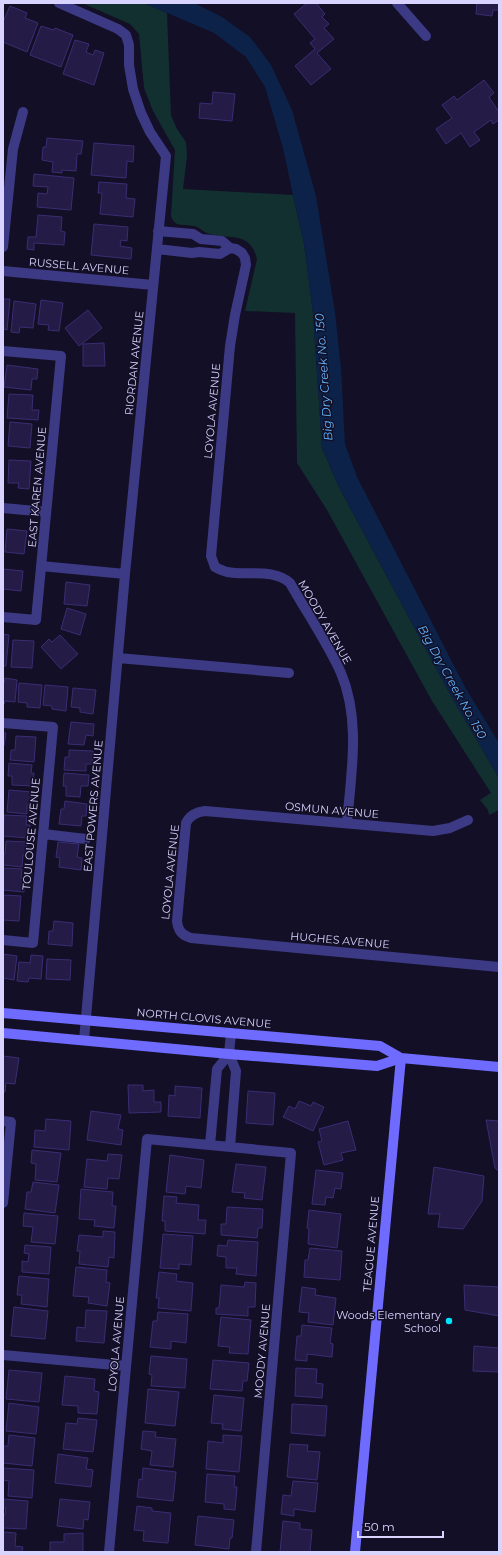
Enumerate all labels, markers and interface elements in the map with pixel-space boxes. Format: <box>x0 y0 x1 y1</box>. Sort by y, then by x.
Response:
street label: RUSSELL AVENUE <box>28 255 130 277</box>
street label: RIORDAN AVENUE <box>122 310 146 416</box>
water label: Big Dry Creek No. 150 <box>312 313 335 441</box>
street label: LOYOLA AVENUE <box>201 363 223 459</box>
street label: EAST KAREN AVENUE <box>25 426 49 548</box>
street label: MOODY AVENUE <box>295 577 355 667</box>
water label: Big Dry Creek No. 150 <box>415 622 490 741</box>
street label: EAST POWERS AVENUE <box>80 739 106 873</box>
street label: TOULOUSE AVENUE <box>19 777 43 891</box>
street label: OSMUN AVENUE <box>284 799 380 821</box>
street label: LOYOLA AVENUE <box>158 824 182 920</box>
street label: HUGHES AVENUE <box>290 929 390 951</box>
street label: NORTH CLOVIS AVENUE <box>136 1005 272 1031</box>
street label: TEAGUE AVENUE <box>360 1195 382 1293</box>
street label: LOYOLA AVENUE <box>105 1296 127 1392</box>
street label: MOODY AVENUE <box>251 1303 273 1399</box>
place label: Woods Elementary School <box>336 1308 441 1335</box>
marker: Woods Elementary School <box>444 1316 454 1326</box>
scale bar <box>358 1513 443 1539</box>
text: 50 m <box>364 1519 395 1534</box>

